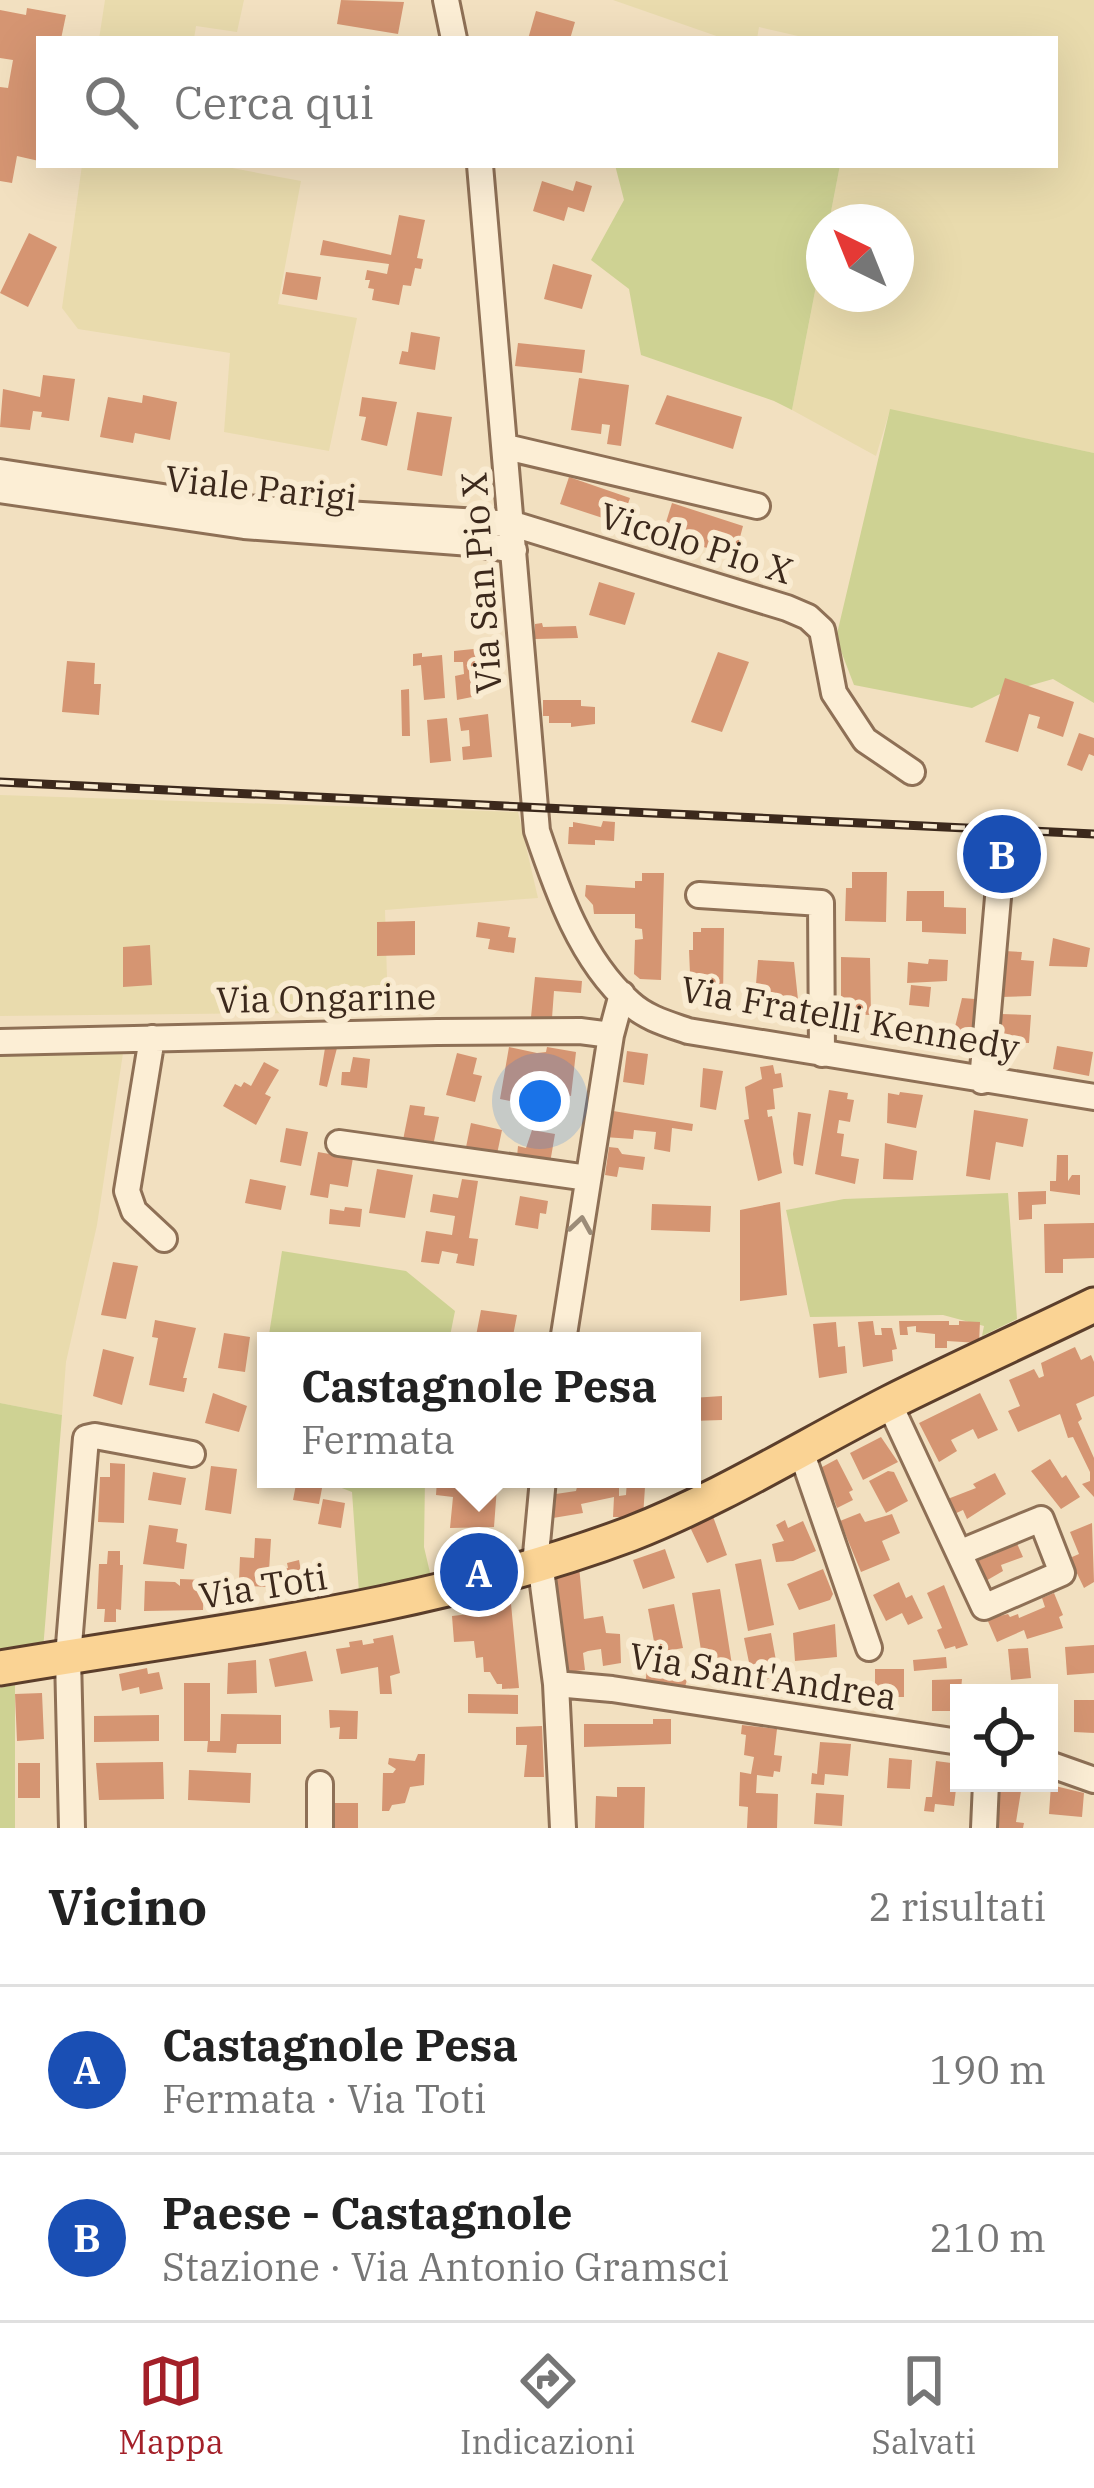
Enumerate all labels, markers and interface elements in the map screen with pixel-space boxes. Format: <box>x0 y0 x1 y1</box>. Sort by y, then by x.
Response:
search box <box>36 36 1058 168</box>
icon: search <box>78 69 144 135</box>
text: Cerca qui <box>174 73 374 131</box>
north arrow <box>806 204 914 312</box>
street label: Viale Parigi <box>163 454 359 521</box>
street label: Via San Pio X <box>449 471 512 695</box>
street label: Vicolo Pio X <box>594 491 798 594</box>
pin: B <box>963 809 1041 899</box>
street label: Via Fratelli Kennedy <box>677 965 1024 1071</box>
street label: Via Ongarine <box>216 972 436 1023</box>
your location <box>510 1071 570 1131</box>
one-way arrow <box>567 1216 593 1235</box>
popup <box>257 1332 701 1488</box>
text: Castagnole Pesa <box>301 1356 657 1414</box>
text: Fermata <box>301 1414 455 1465</box>
pin: A <box>440 1527 518 1617</box>
street label: Via Toti <box>196 1552 330 1619</box>
street label: Via Sant'Andrea <box>626 1631 900 1720</box>
map controls <box>950 1684 1058 1792</box>
button: locate <box>950 1684 1058 1792</box>
text: Vicino <box>48 1873 207 1939</box>
text: 2 risultati <box>868 1881 1046 1932</box>
text: Castagnole Pesa <box>162 2015 518 2073</box>
text: A <box>73 2044 101 2095</box>
text: 190 m <box>930 2044 1046 2095</box>
text: Fermata · Via Toti <box>162 2073 486 2124</box>
text: Paese - Castagnole <box>162 2183 572 2241</box>
text: B <box>73 2212 101 2263</box>
text: 210 m <box>930 2212 1046 2263</box>
text: Stazione · Via Antonio Gramsci <box>162 2241 729 2292</box>
tab: Mappa <box>118 2348 224 2463</box>
tab: Indicazioni <box>460 2348 635 2463</box>
tab: Salvati <box>872 2348 976 2463</box>

